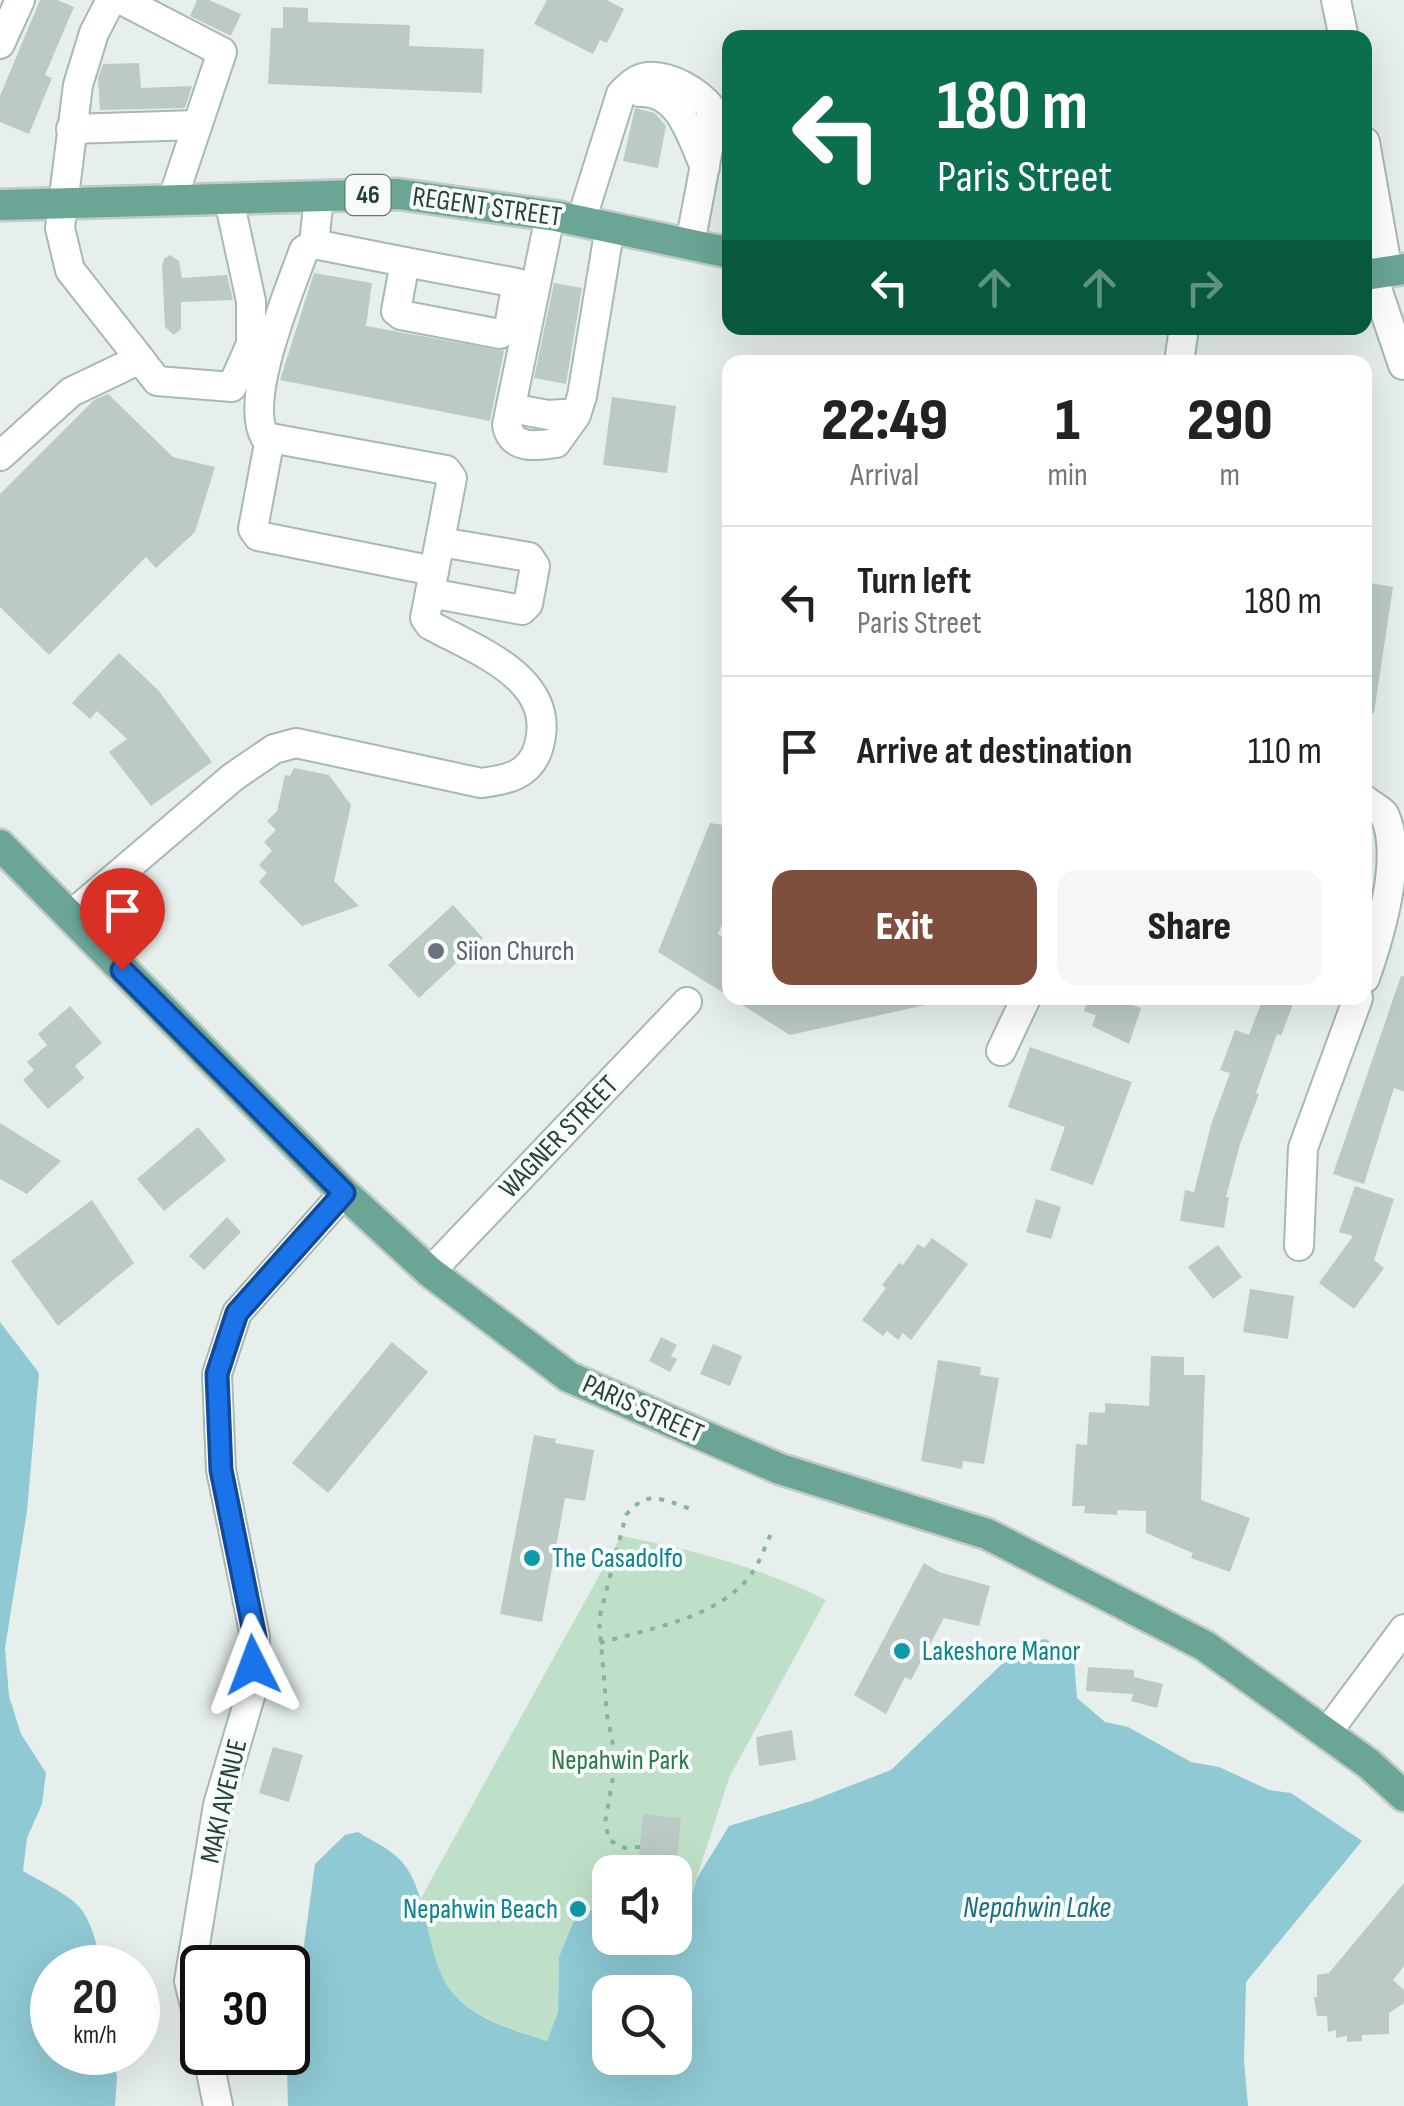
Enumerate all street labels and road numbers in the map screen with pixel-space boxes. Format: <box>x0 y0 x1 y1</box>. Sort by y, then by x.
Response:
road number: 46 <box>346 175 390 215</box>
street label: REGENT STREET <box>410 180 564 234</box>
street label: WAGNER STREET <box>493 1069 625 1205</box>
street label: PARIS STREET <box>577 1368 709 1450</box>
street label: MAKI AVENUE <box>194 1736 254 1866</box>

